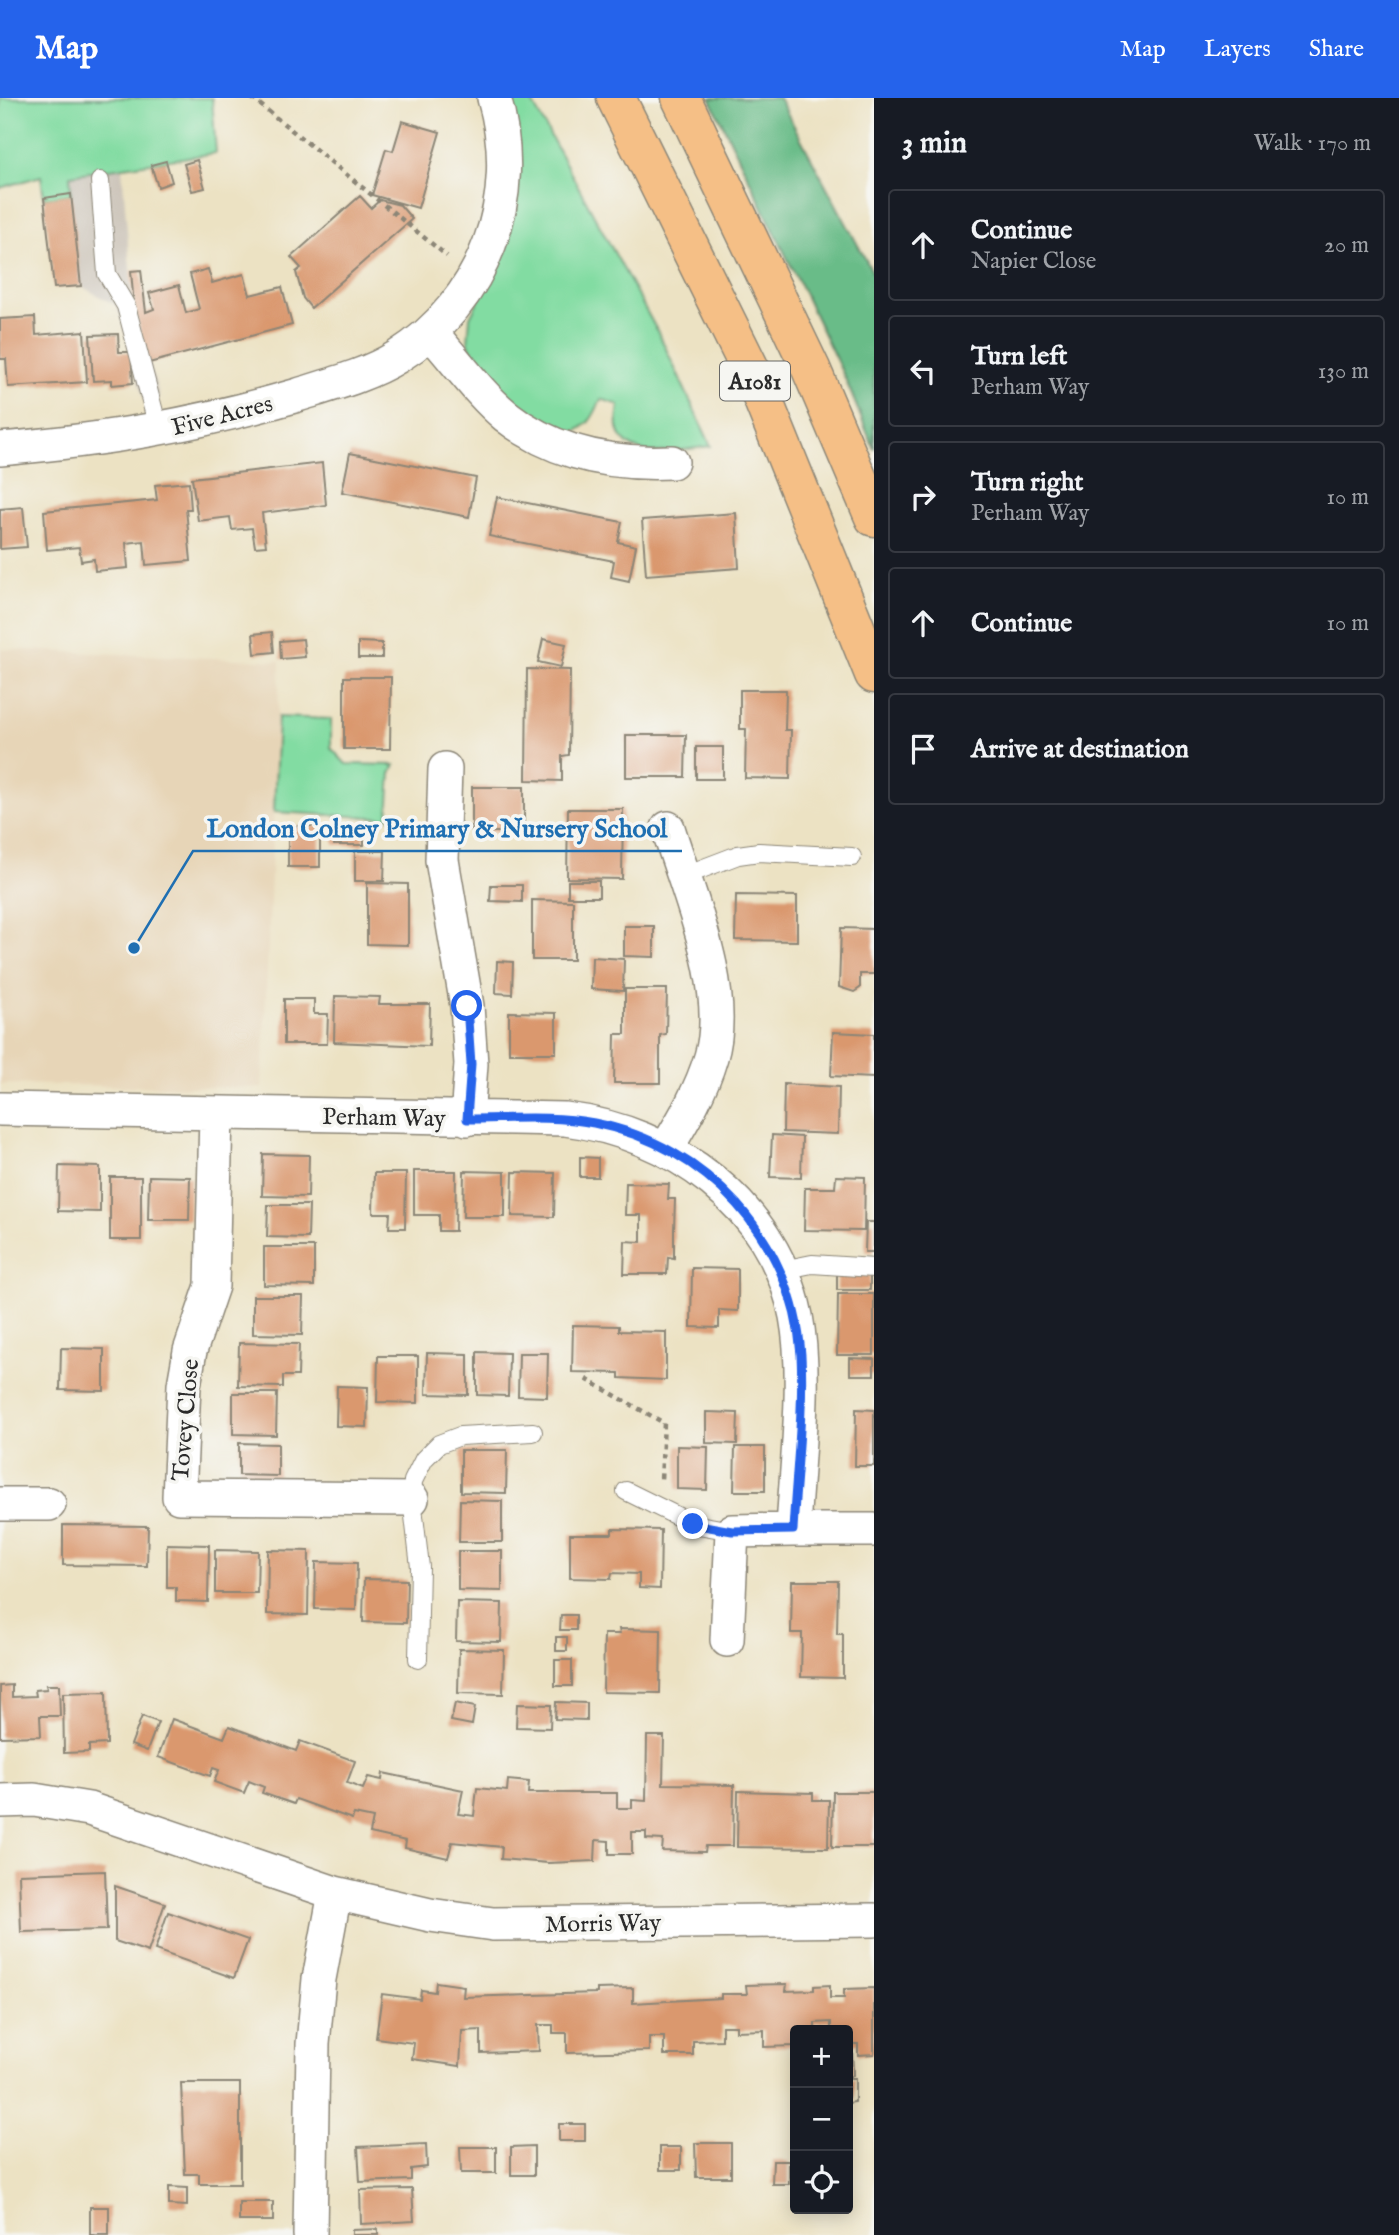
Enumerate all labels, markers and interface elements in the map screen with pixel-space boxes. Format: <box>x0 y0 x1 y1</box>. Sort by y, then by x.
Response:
text: Map <box>35 28 98 70</box>
text: Map <box>1120 34 1166 65</box>
text: Layers <box>1204 34 1271 65</box>
text: Share <box>1309 34 1364 65</box>
text: 3 min <box>902 125 967 163</box>
text: Walk · 170 m <box>1253 129 1371 158</box>
text: Continue <box>971 214 1072 247</box>
icon: ahead <box>904 226 942 264</box>
text: 20 m <box>1324 231 1369 260</box>
text: Napier Close <box>971 247 1096 276</box>
text: Turn left <box>971 340 1068 373</box>
icon: left <box>904 352 942 390</box>
text: 130 m <box>1318 357 1369 386</box>
road number: A1081 <box>720 362 790 400</box>
text: Perham Way <box>971 373 1089 402</box>
street label: Five Acres <box>169 389 276 444</box>
text: Turn right <box>971 466 1084 499</box>
icon: right <box>904 478 942 516</box>
text: 10 m <box>1326 483 1369 512</box>
text: Perham Way <box>971 499 1089 528</box>
icon: ahead <box>904 604 942 642</box>
text: Continue <box>971 607 1072 640</box>
text: 10 m <box>1326 609 1369 638</box>
icon: arrive <box>904 730 942 768</box>
text: Arrive at destination <box>971 733 1189 766</box>
callout: London Colney Primary & Nursery School <box>193 804 682 851</box>
text: London Colney Primary & Nursery School <box>207 813 668 846</box>
route start <box>451 990 482 1021</box>
street label: Perham Way <box>322 1102 446 1135</box>
street label: Tovey Close <box>166 1358 207 1483</box>
route end <box>677 1508 708 1539</box>
street label: Morris Way <box>545 1908 662 1941</box>
map controls <box>790 2025 853 2214</box>
button: + <box>790 2025 853 2088</box>
button: − <box>790 2088 853 2151</box>
button: locate <box>790 2151 853 2214</box>

